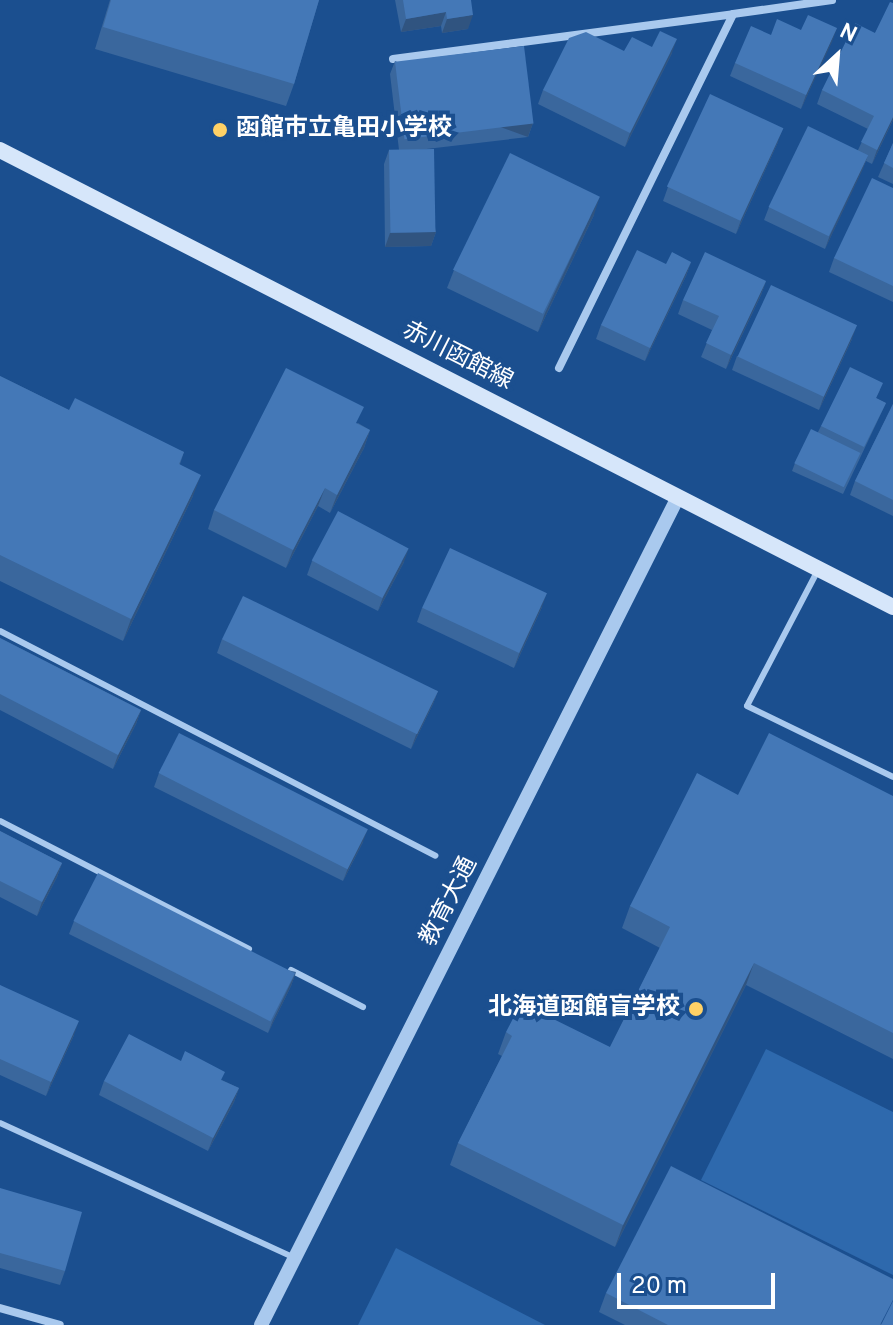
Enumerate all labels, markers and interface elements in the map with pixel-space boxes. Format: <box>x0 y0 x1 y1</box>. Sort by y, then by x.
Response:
north arrow <box>797 16 877 96</box>
text: N <box>835 18 861 50</box>
place label: 函館市立亀田小学校 <box>236 116 452 144</box>
marker: 函館市立亀田小学校 <box>211 121 229 139</box>
street label: 赤川函館線 <box>397 317 517 397</box>
street label: 教育大通 <box>415 853 485 951</box>
place label: 北海道函館盲学校 <box>488 995 680 1023</box>
marker: 北海道函館盲学校 <box>687 1000 705 1018</box>
scale bar <box>621 1257 779 1307</box>
text: 20 m <box>631 1272 687 1302</box>

